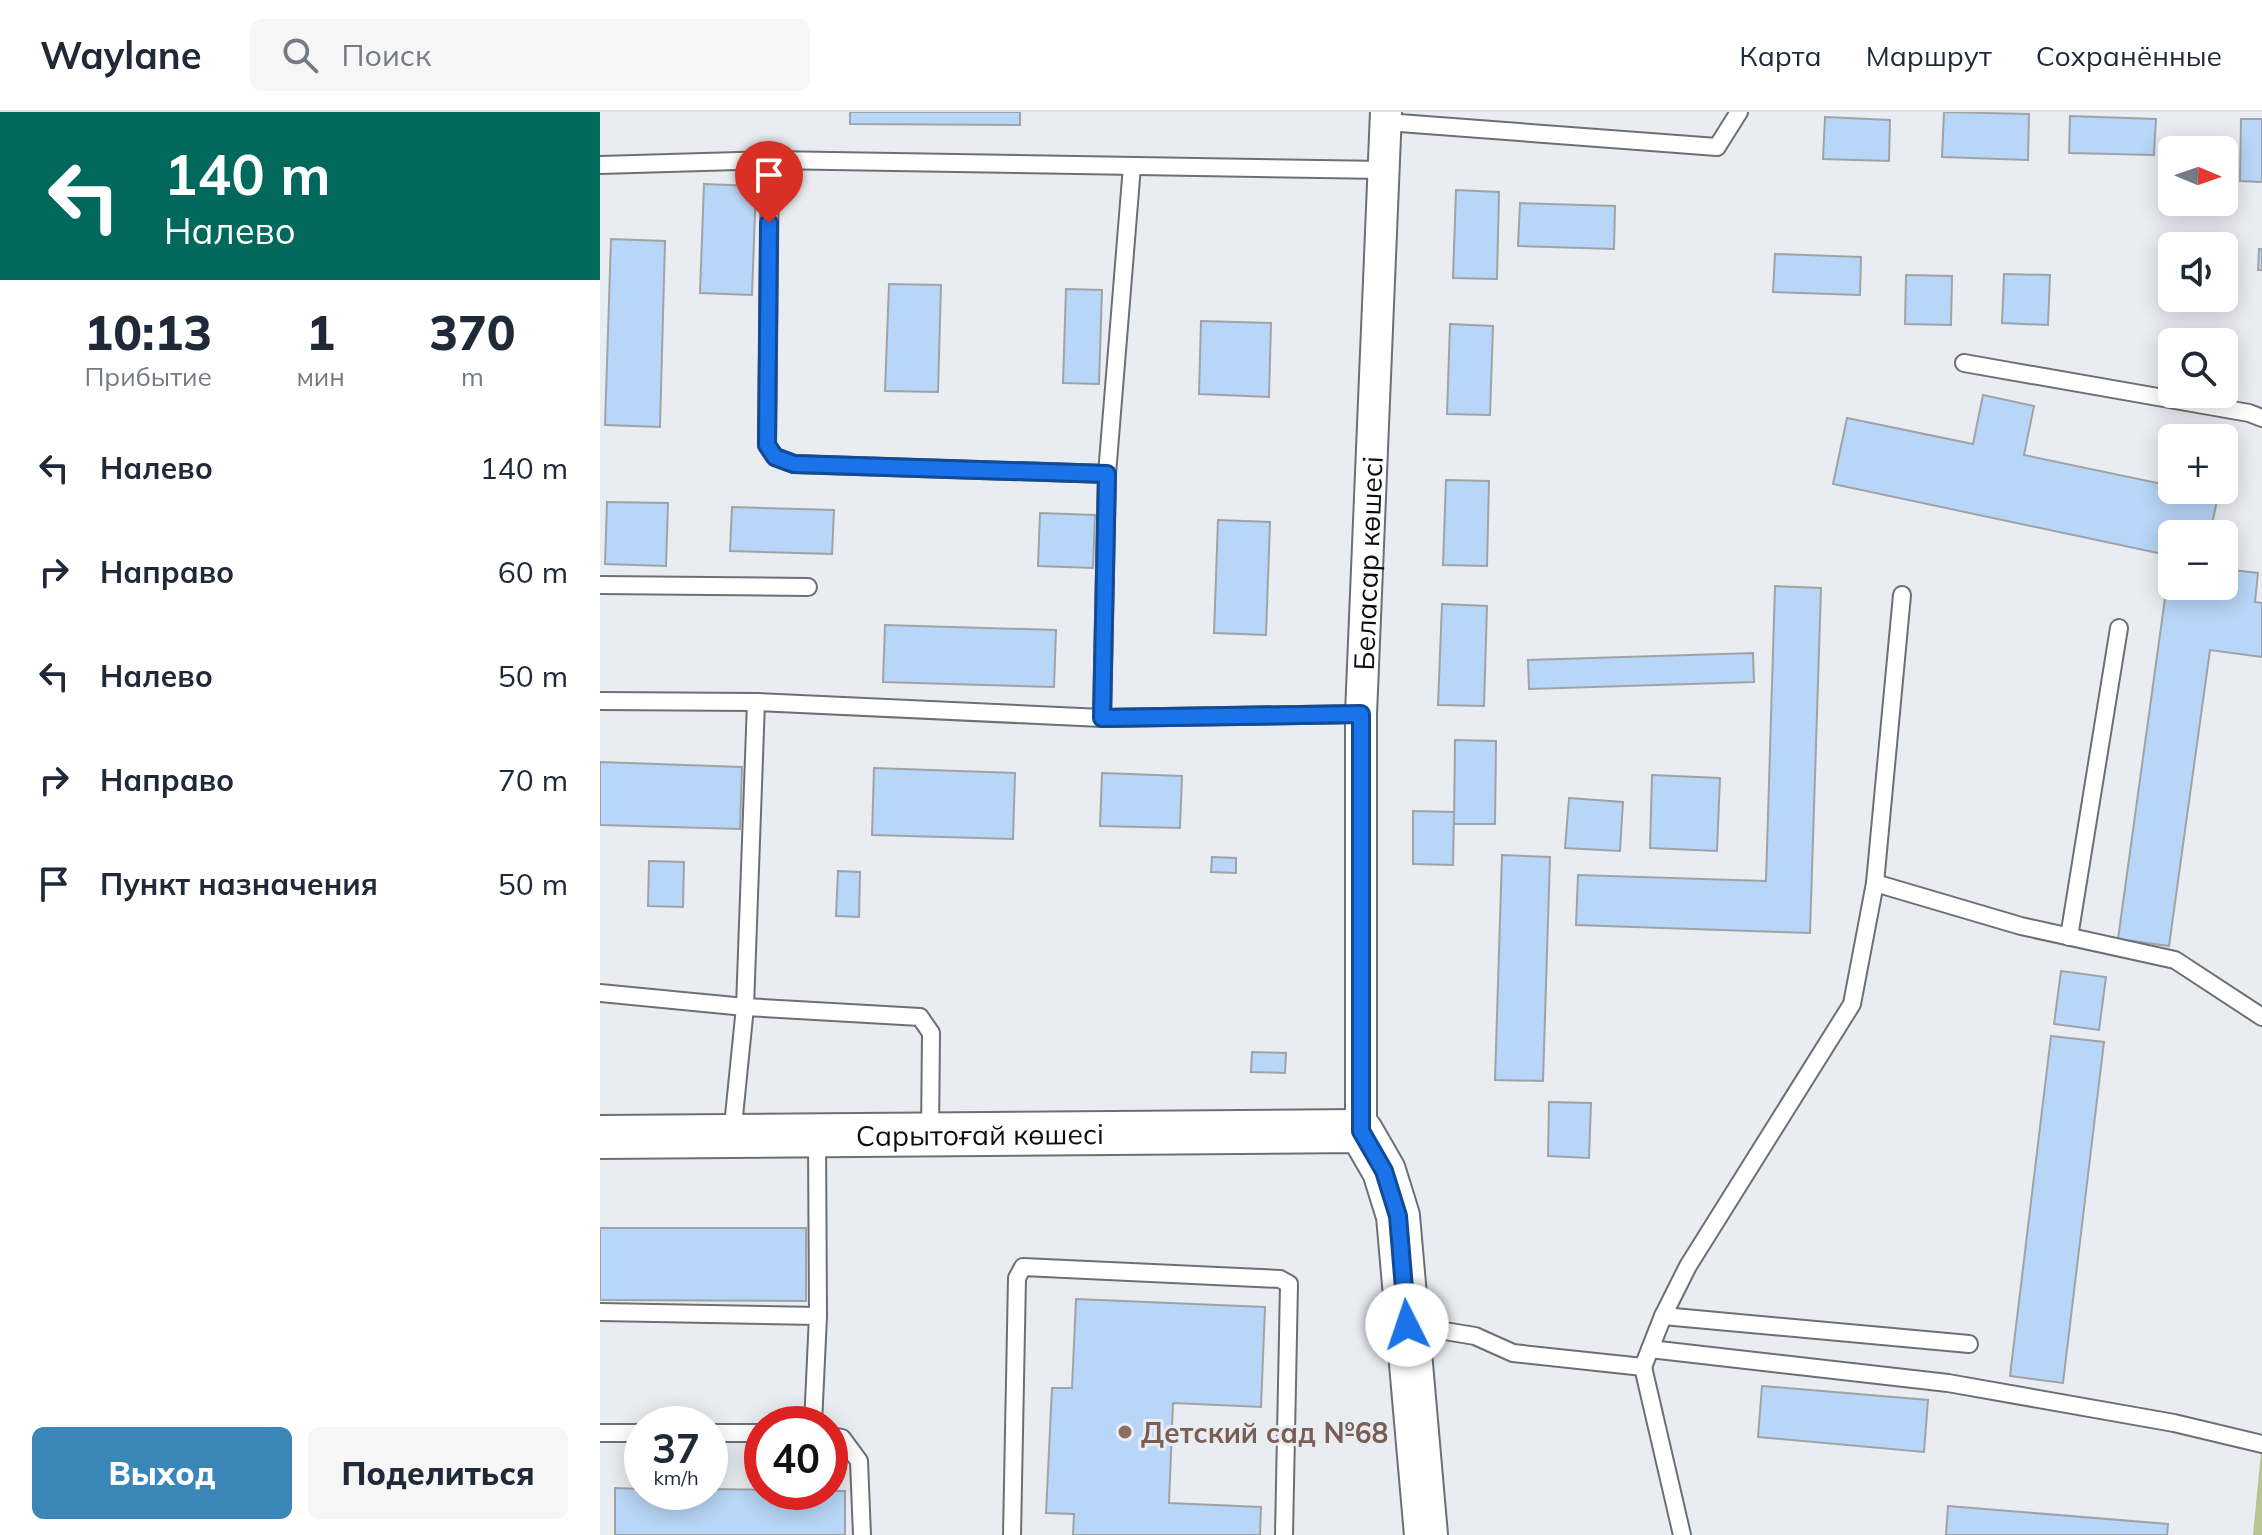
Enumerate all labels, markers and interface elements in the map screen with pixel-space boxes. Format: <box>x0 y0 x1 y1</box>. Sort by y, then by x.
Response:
search box <box>250 19 810 91</box>
text: Waylane <box>40 31 202 79</box>
icon: search <box>278 33 322 77</box>
text: Поиск <box>342 36 431 74</box>
text: Карта <box>1739 38 1822 73</box>
text: Маршрут <box>1866 38 1992 73</box>
text: Сохранённые <box>2036 38 2222 73</box>
north arrow <box>2158 136 2238 216</box>
map controls <box>2158 136 2238 600</box>
text: 140 m <box>164 139 331 209</box>
pin <box>735 141 803 223</box>
icon: left <box>32 144 136 248</box>
icon: arrive <box>747 153 791 197</box>
text: Налево <box>164 208 296 253</box>
button: sound <box>2158 232 2238 312</box>
text: 10:13 <box>84 302 212 362</box>
text: 1 <box>306 302 335 362</box>
text: 370 <box>429 302 516 362</box>
button: search <box>2158 328 2238 408</box>
text: Прибытие <box>84 360 212 393</box>
text: мин <box>296 360 345 393</box>
text: m <box>461 360 484 393</box>
button: + <box>2158 424 2238 504</box>
icon: left <box>32 446 76 490</box>
text: Налево <box>100 449 213 487</box>
text: 140 m <box>480 449 568 487</box>
street label: Беласар көшесі <box>1345 455 1389 671</box>
button: − <box>2158 520 2238 600</box>
icon: right <box>32 550 76 594</box>
text: Направо <box>100 553 234 591</box>
text: 60 m <box>498 553 568 591</box>
icon: left <box>32 654 76 698</box>
text: Налево <box>100 657 213 695</box>
text: 50 m <box>498 657 568 695</box>
icon: right <box>32 758 76 802</box>
text: Направо <box>100 761 234 799</box>
text: 70 m <box>498 761 568 799</box>
icon: arrive <box>32 862 76 906</box>
text: Пункт назначения <box>100 865 378 903</box>
text: 50 m <box>498 865 568 903</box>
street label: Сарытоғай көшесі <box>856 1116 1104 1152</box>
position arrow <box>1365 1283 1449 1367</box>
speed limit sign: 40 <box>744 1406 848 1510</box>
place label: Детский сад №68 <box>1141 1415 1388 1450</box>
text: 37 <box>652 1423 700 1473</box>
marker: Детский сад №68 <box>1116 1423 1134 1441</box>
button: Выход <box>32 1427 292 1519</box>
button: Поделиться <box>308 1427 568 1519</box>
text: km/h <box>653 1465 699 1490</box>

